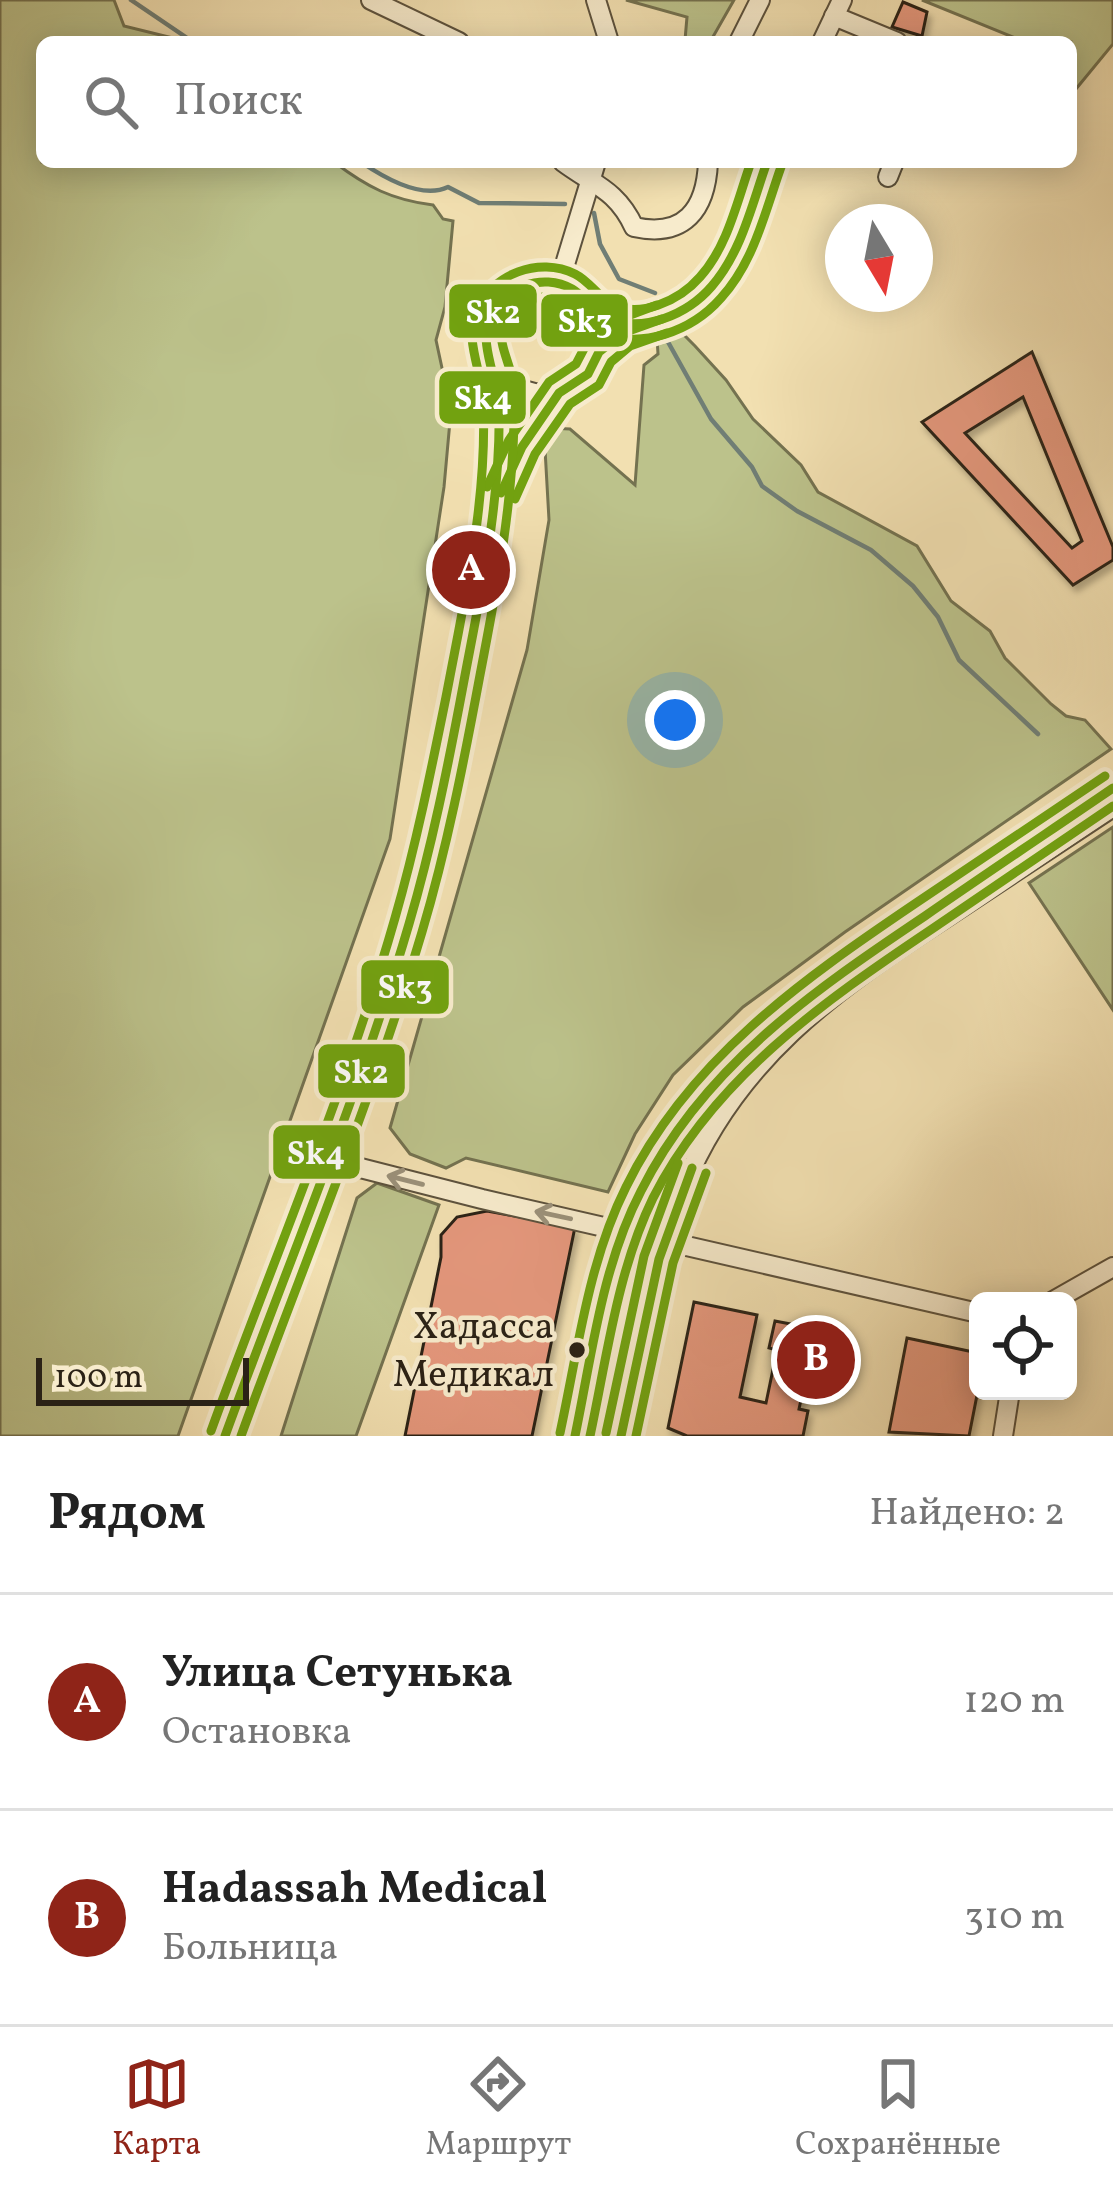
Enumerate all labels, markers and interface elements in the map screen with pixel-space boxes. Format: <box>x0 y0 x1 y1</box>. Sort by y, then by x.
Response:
search box <box>36 36 1077 168</box>
icon: search <box>78 69 144 135</box>
text: Поиск <box>174 71 303 134</box>
north arrow <box>825 204 933 312</box>
line badge: Sk2 <box>447 282 539 340</box>
text: Sk2 <box>465 292 521 338</box>
line badge: Sk3 <box>539 292 630 349</box>
text: Sk3 <box>557 301 613 347</box>
line badge: Sk4 <box>437 369 528 426</box>
text: Sk4 <box>454 378 512 424</box>
pin: A <box>432 525 510 615</box>
your location <box>645 690 705 750</box>
line badge: Sk3 <box>359 958 451 1016</box>
text: Sk3 <box>377 967 433 1013</box>
line badge: Sk2 <box>316 1042 407 1100</box>
text: Sk2 <box>333 1052 389 1098</box>
line badge: Sk4 <box>271 1123 362 1181</box>
text: Sk4 <box>287 1133 345 1179</box>
one-way arrow <box>387 1168 425 1190</box>
one-way arrow <box>534 1203 573 1225</box>
map controls <box>969 1292 1077 1400</box>
button: locate <box>969 1292 1077 1400</box>
place label: Хадасса Медикал <box>393 1301 554 1403</box>
pin: B <box>777 1315 855 1405</box>
marker: Хадасса Медикал <box>566 1339 588 1361</box>
scale bar <box>36 1352 249 1405</box>
text: 100 m <box>54 1356 143 1402</box>
text: Рядом <box>48 1479 206 1550</box>
text: Найдено: 2 <box>869 1487 1065 1541</box>
text: Улица Сетунька <box>162 1643 513 1706</box>
text: A <box>73 1675 101 1729</box>
text: 120 m <box>964 1675 1065 1729</box>
text: Остановка <box>162 1706 352 1760</box>
text: Hadassah Medical <box>162 1859 547 1922</box>
text: B <box>74 1891 100 1945</box>
text: 310 m <box>964 1891 1065 1945</box>
text: Больница <box>162 1922 338 1976</box>
tab: Карта <box>112 2051 202 2169</box>
tab: Маршрут <box>426 2051 571 2169</box>
tab: Сохранённые <box>795 2051 1001 2169</box>

